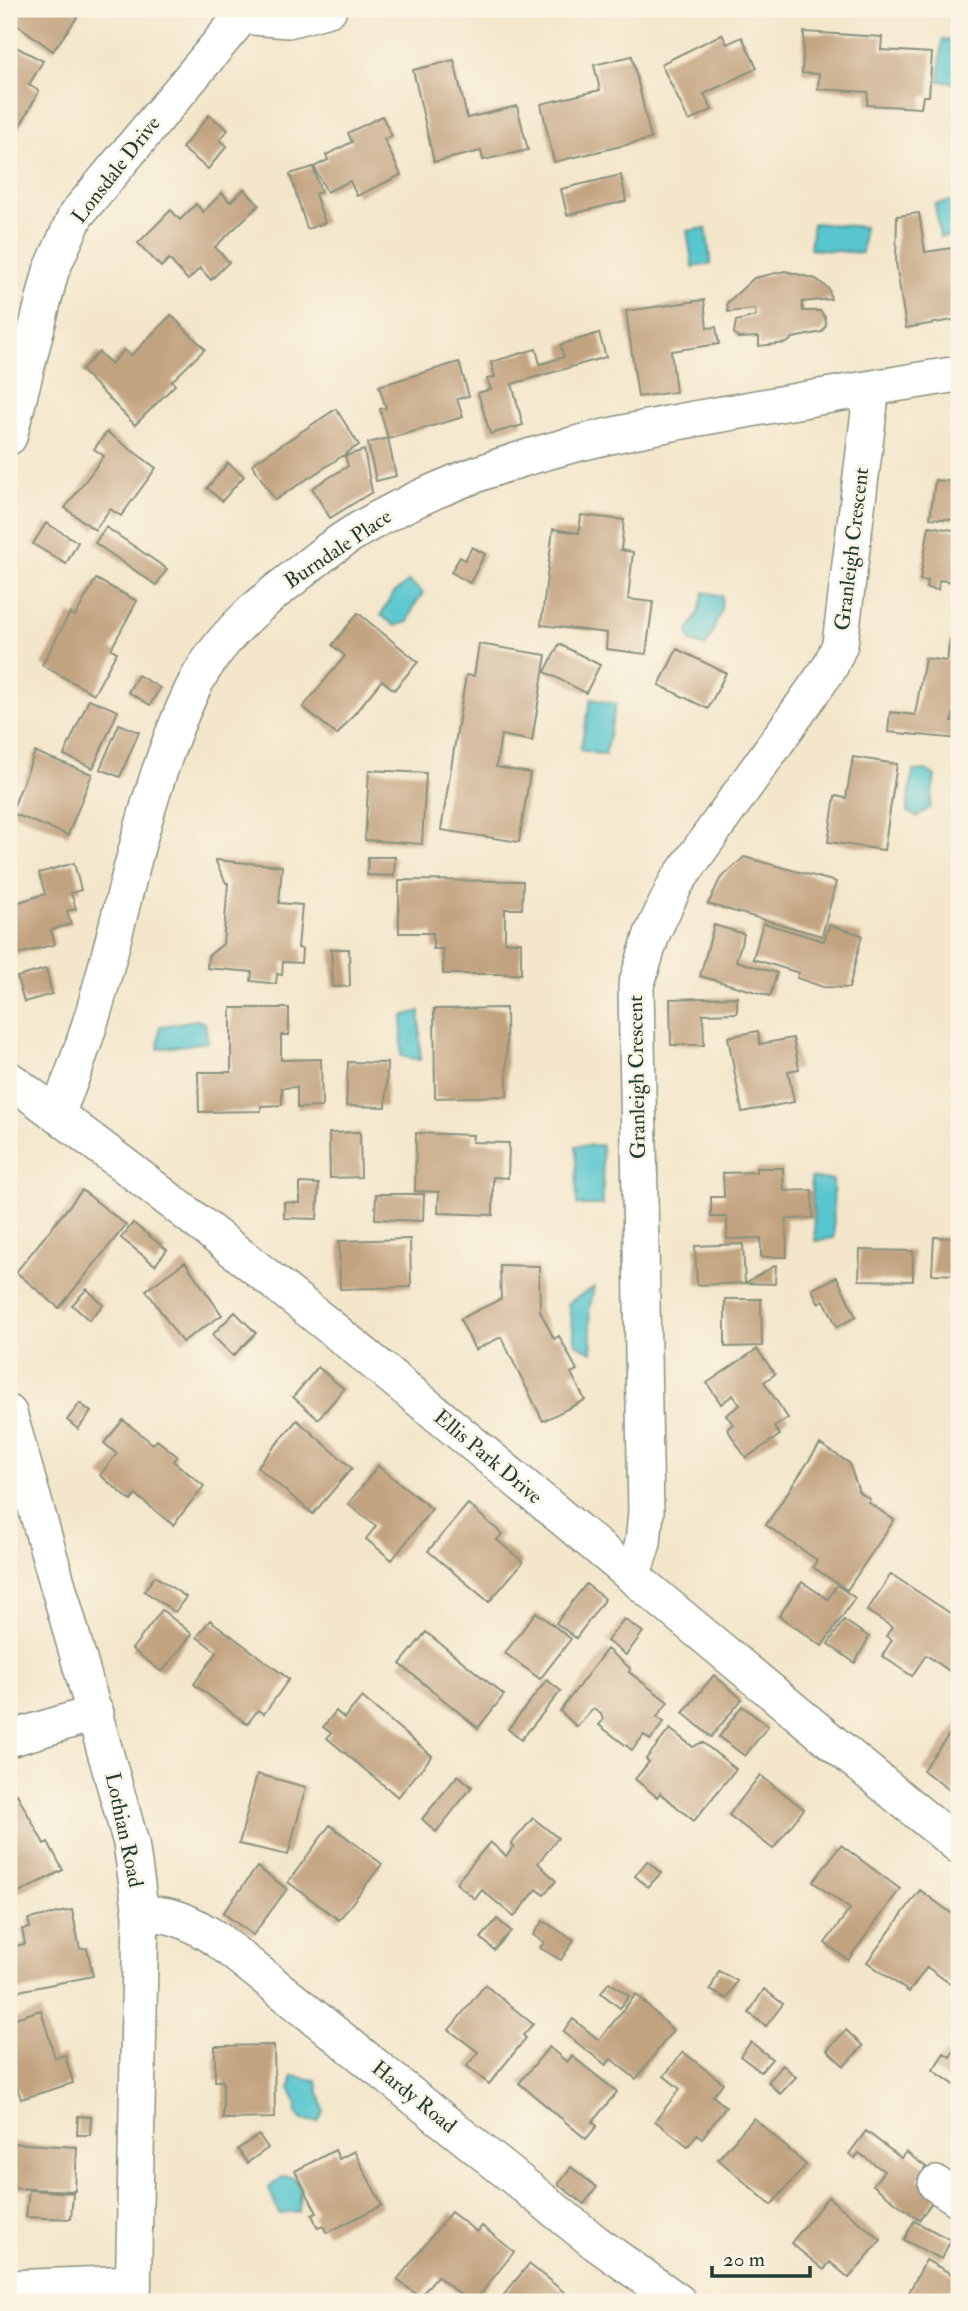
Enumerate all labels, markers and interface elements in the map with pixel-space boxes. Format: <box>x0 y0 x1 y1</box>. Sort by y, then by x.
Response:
street label: Lonsdale Drive <box>66 111 166 229</box>
street label: Granleigh Crescent <box>829 466 875 632</box>
street label: Burndale Place <box>279 503 397 595</box>
street label: Granleigh Crescent <box>622 995 652 1159</box>
street label: Ellis Park Drive <box>428 1404 548 1510</box>
street label: Lothian Road <box>99 1770 149 1890</box>
street label: Hardy Road <box>366 2055 462 2140</box>
scale bar <box>712 2234 810 2278</box>
text: 20 m <box>723 2246 765 2273</box>

